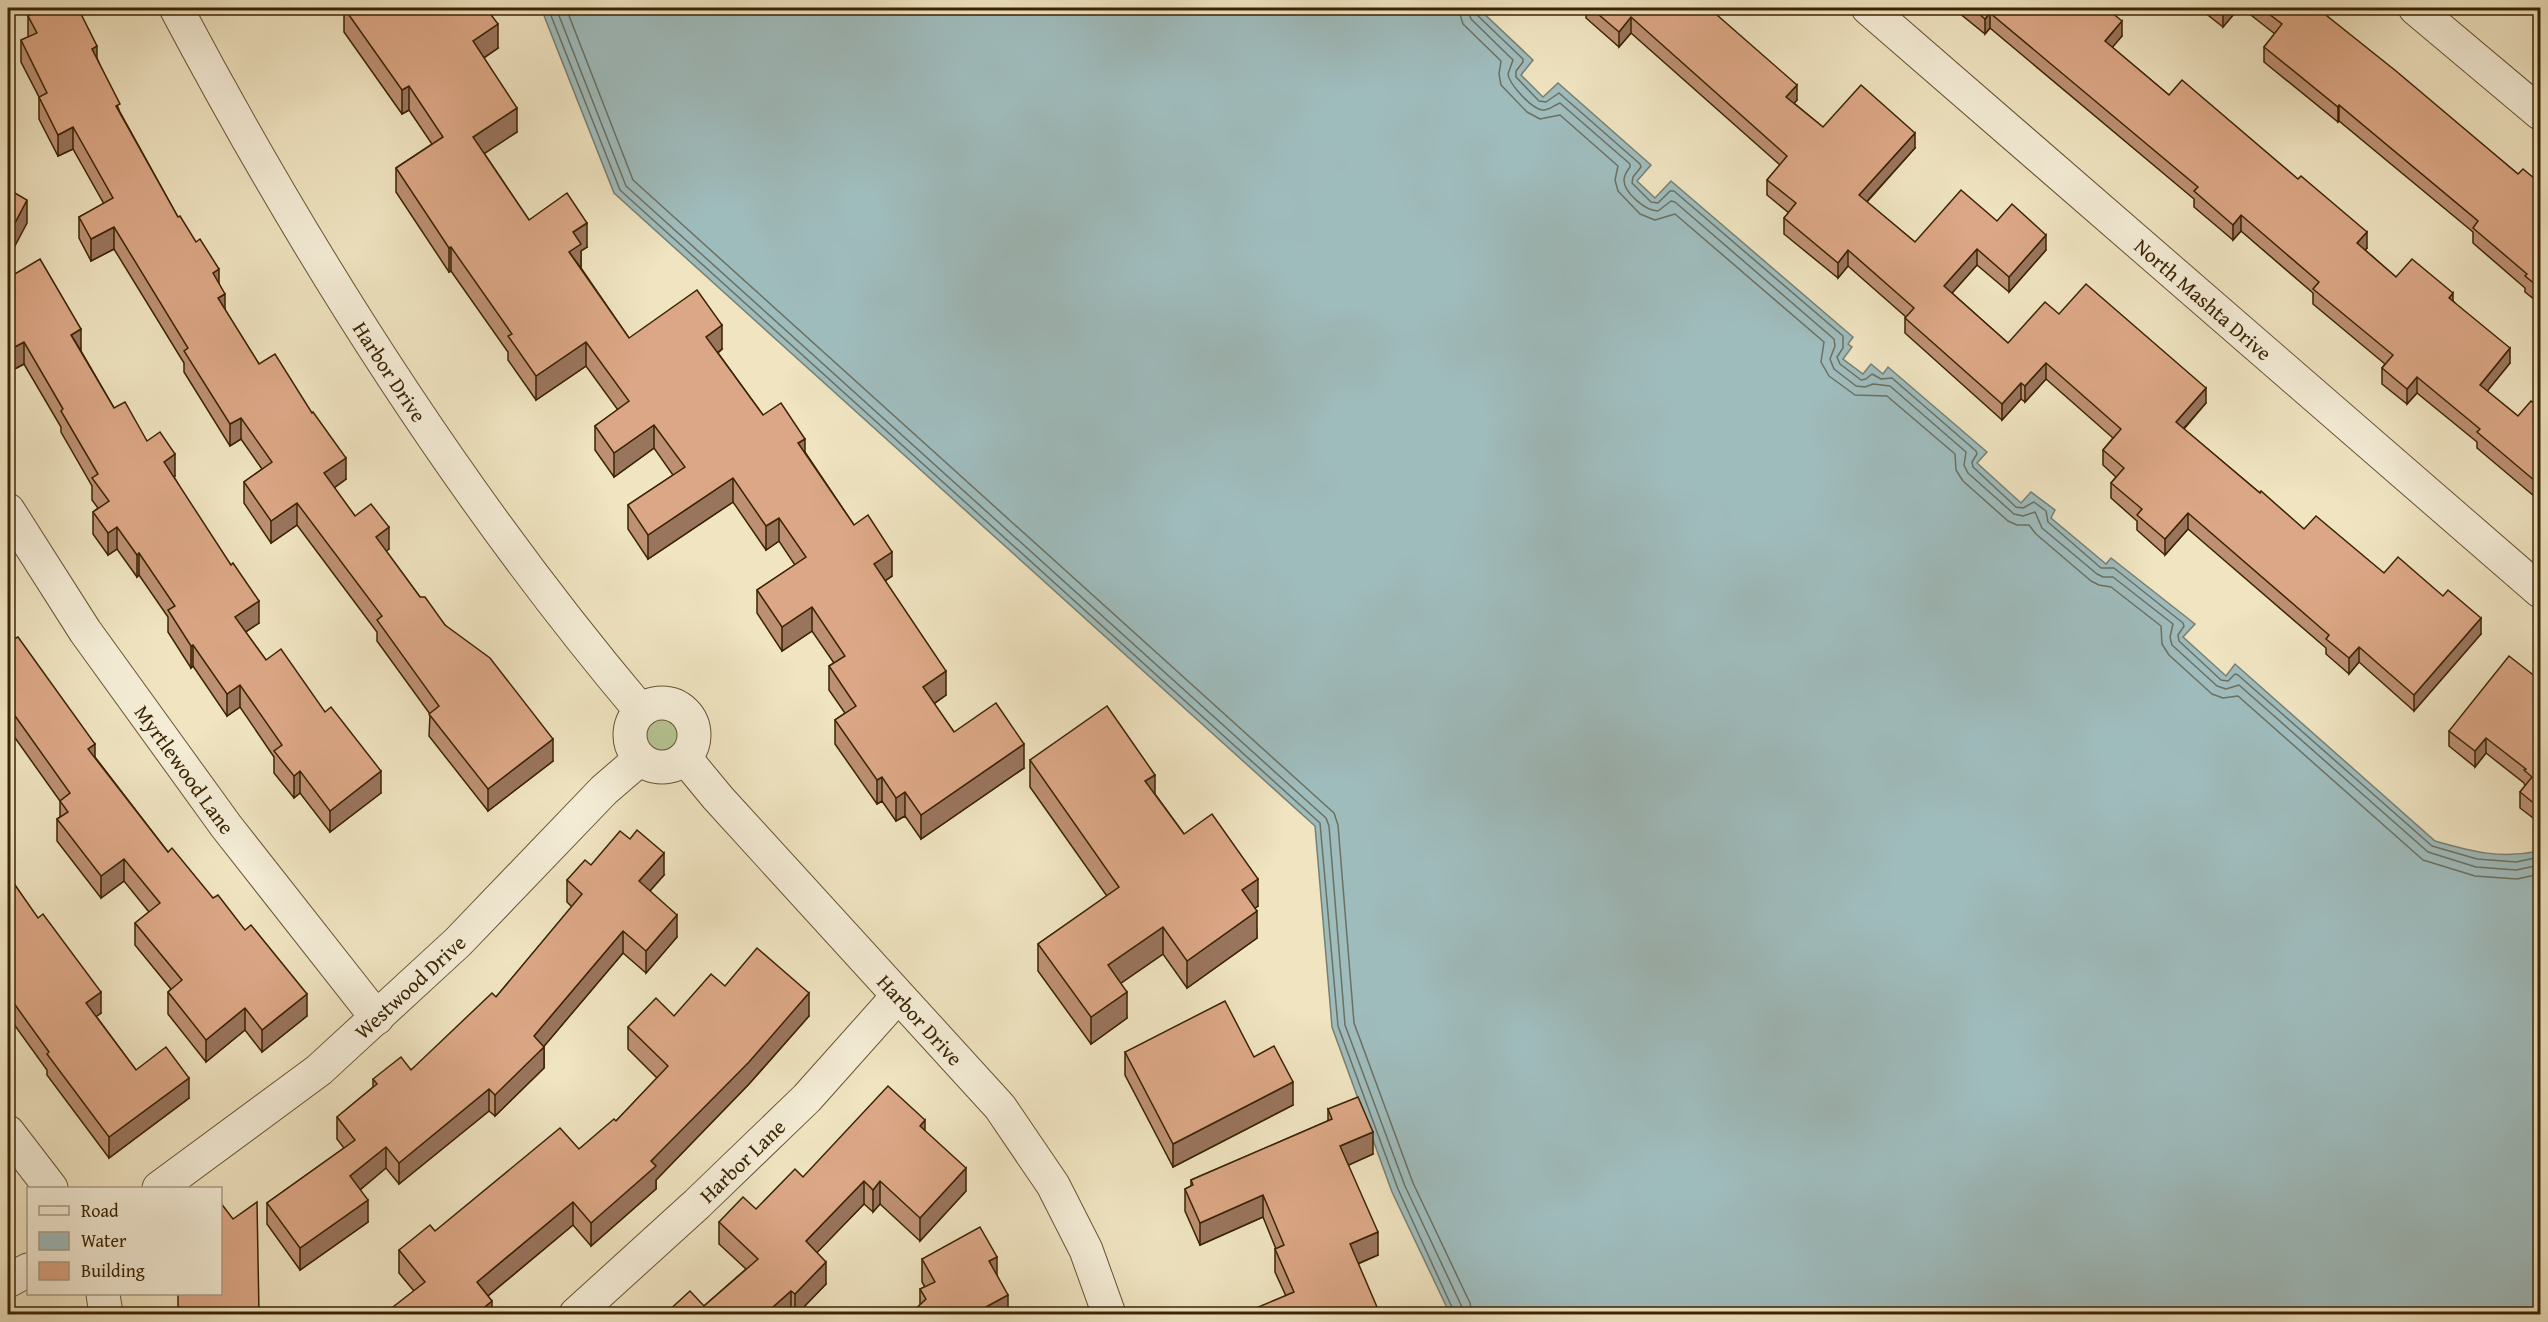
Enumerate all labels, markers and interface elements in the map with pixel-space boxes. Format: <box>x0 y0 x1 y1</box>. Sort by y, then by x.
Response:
street label: North Mashta Drive <box>2128 230 2279 368</box>
street label: Harbor Drive <box>346 315 434 428</box>
street label: Myrtlewood Lane <box>127 698 242 841</box>
street label: Westwood Drive <box>347 927 473 1046</box>
street label: Harbor Drive <box>870 967 970 1073</box>
street label: Harbor Lane <box>692 1111 792 1210</box>
legend <box>27 1187 222 1295</box>
text: Road <box>81 1197 119 1224</box>
text: Water <box>81 1227 127 1254</box>
text: Building <box>81 1257 145 1284</box>

